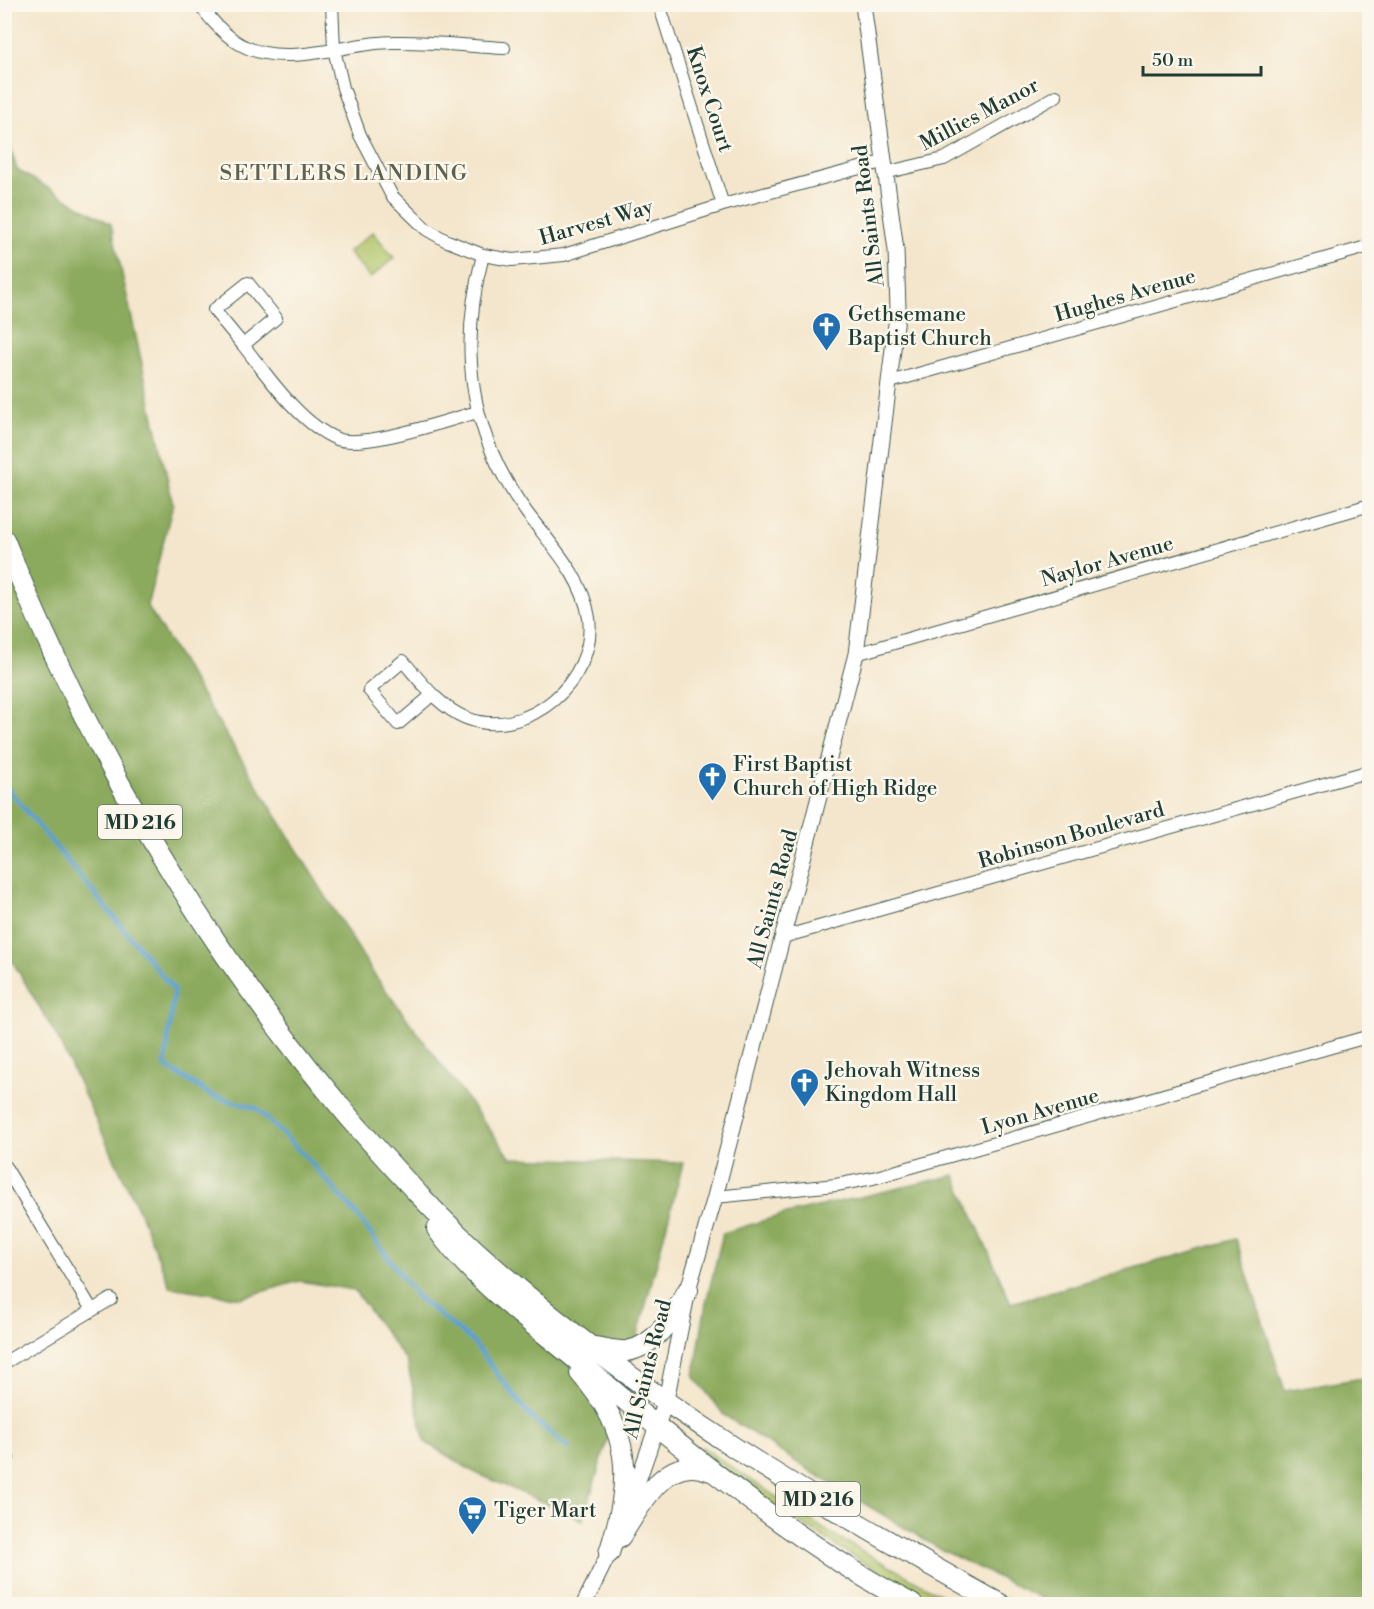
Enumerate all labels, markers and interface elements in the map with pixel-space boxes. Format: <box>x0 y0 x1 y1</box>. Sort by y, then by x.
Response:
scale bar <box>1143 39 1262 77</box>
street label: Knox Court <box>680 43 738 156</box>
text: 50 m <box>1152 49 1194 72</box>
street label: Millies Manor <box>915 73 1044 157</box>
street label: All Saints Road <box>847 143 891 289</box>
district label: SETTLERS LANDING <box>219 160 469 187</box>
street label: Harvest Way <box>536 194 657 252</box>
street label: Hughes Avenue <box>1052 263 1199 329</box>
place label: Gethsemane Baptist Church <box>847 302 992 352</box>
church icon: Gethsemane Baptist Church <box>811 310 843 352</box>
street label: Naylor Avenue <box>1038 531 1177 593</box>
place label: First Baptist Church of High Ridge <box>733 752 937 802</box>
church icon: First Baptist Church of High Ridge <box>696 760 728 802</box>
street label: Robinson Boulevard <box>975 797 1167 875</box>
road number: MD 216 <box>98 805 182 839</box>
street label: All Saints Road <box>742 827 804 973</box>
place label: Jehovah Witness Kingdom Hall <box>824 1058 980 1108</box>
church icon: Jehovah Witness Kingdom Hall <box>788 1066 820 1108</box>
street label: Lyon Avenue <box>979 1083 1102 1141</box>
street label: All Saints Road <box>618 1297 678 1443</box>
road number: MD 216 <box>776 1482 860 1516</box>
supermarket icon: Tiger Mart <box>457 1494 489 1536</box>
place label: Tiger Mart <box>494 1498 597 1524</box>

